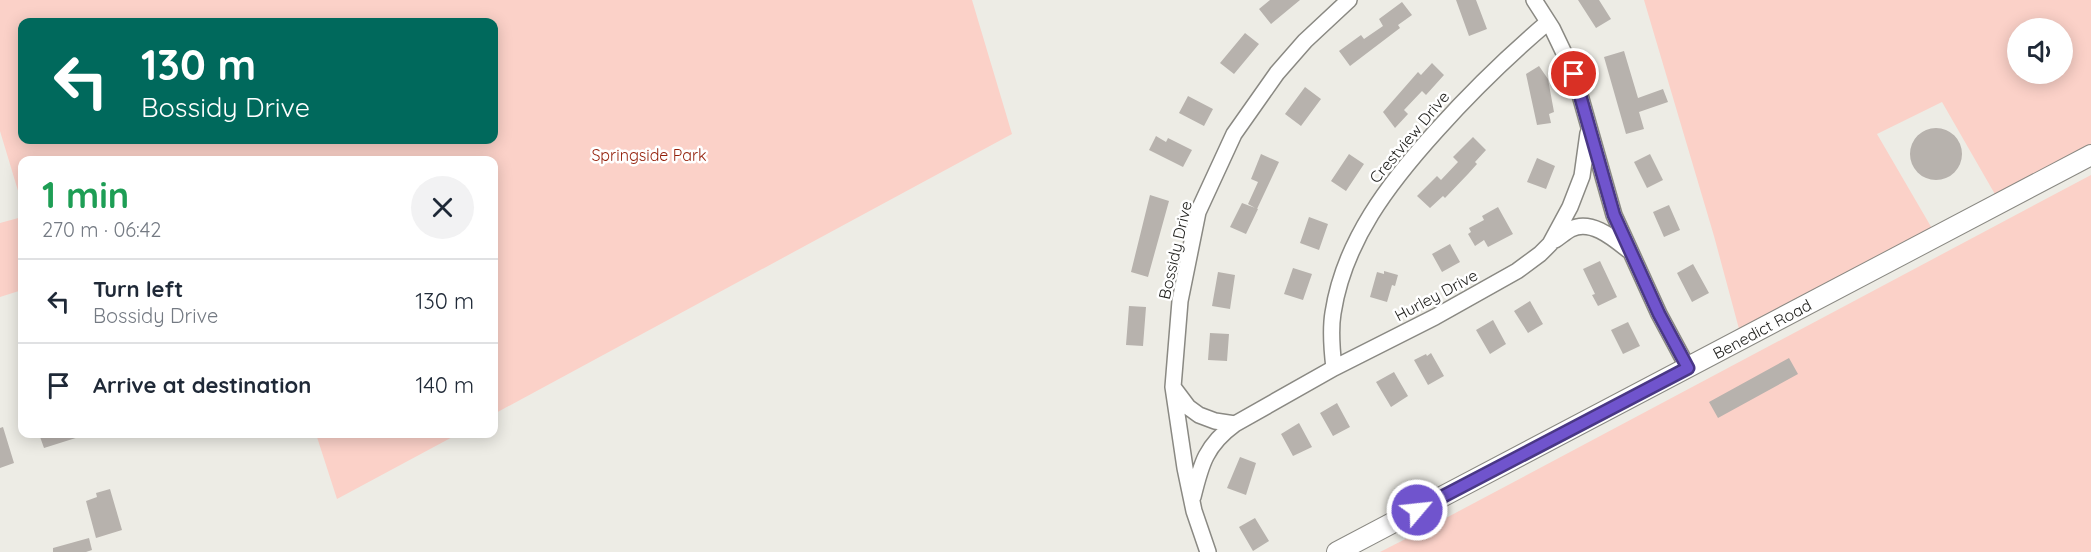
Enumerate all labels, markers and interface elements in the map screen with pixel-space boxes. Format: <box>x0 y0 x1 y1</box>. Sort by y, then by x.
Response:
map controls <box>2007 18 2073 84</box>
button: sound <box>2007 18 2073 84</box>
text: 130 m <box>141 38 256 91</box>
icon: left <box>42 42 120 120</box>
pin <box>1548 48 1599 99</box>
icon: arrive <box>1557 57 1590 90</box>
street label: Crestview Drive <box>1365 87 1453 187</box>
text: Bossidy Drive <box>141 90 310 124</box>
park label: Springside Park <box>591 145 707 165</box>
text: 1 min <box>42 172 129 217</box>
button: close <box>411 176 474 239</box>
street label: Bossidy Drive <box>1154 199 1196 301</box>
text: 270 m · 06:42 <box>42 217 161 242</box>
street label: Hurley Drive <box>1391 265 1481 325</box>
text: Turn left <box>93 275 183 303</box>
icon: left <box>42 285 75 318</box>
text: 130 m <box>415 287 474 315</box>
street label: Benedict Road <box>1709 295 1815 363</box>
text: Bossidy Drive <box>93 303 218 328</box>
icon: arrive <box>42 369 75 402</box>
text: Arrive at destination <box>93 371 311 399</box>
text: 140 m <box>415 371 474 399</box>
position arrow <box>1385 478 1449 542</box>

